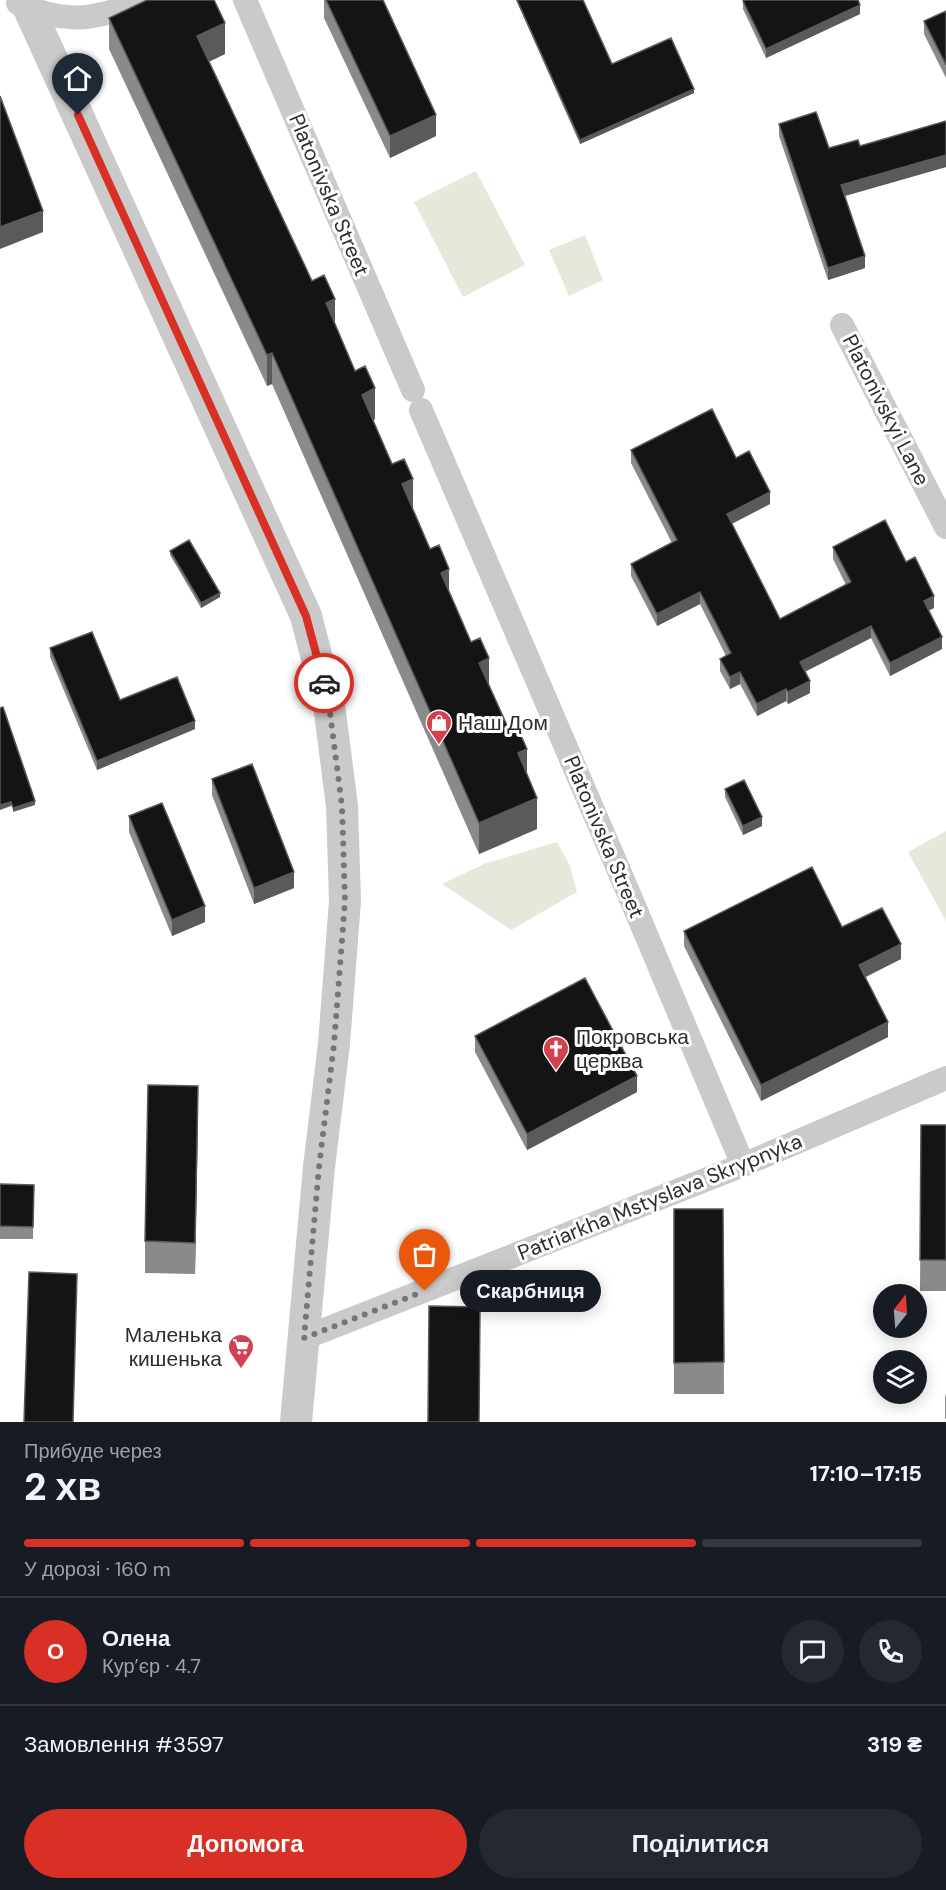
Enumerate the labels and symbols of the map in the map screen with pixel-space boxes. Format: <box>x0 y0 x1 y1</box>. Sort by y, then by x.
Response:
pin <box>52 53 103 115</box>
street label: Platonivska Street <box>282 110 376 280</box>
street label: Platonivskyi Lane <box>836 330 936 490</box>
courier <box>294 653 354 713</box>
shop icon: Наш Дом <box>424 708 454 746</box>
place label: Наш Дом <box>458 709 548 737</box>
street label: Platonivska Street <box>557 752 651 922</box>
place label: Покровська церква <box>576 1023 689 1075</box>
church icon: Покровська церква <box>541 1034 571 1072</box>
street label: Patriarkha Mstyslava Skrypnyka <box>514 1127 806 1267</box>
pin <box>399 1229 450 1291</box>
callout: Скарбниця <box>461 1270 602 1312</box>
north arrow <box>873 1284 927 1338</box>
place label: Маленька кишенька <box>125 1321 222 1373</box>
supermarket icon: Маленька кишенька <box>226 1332 256 1370</box>

